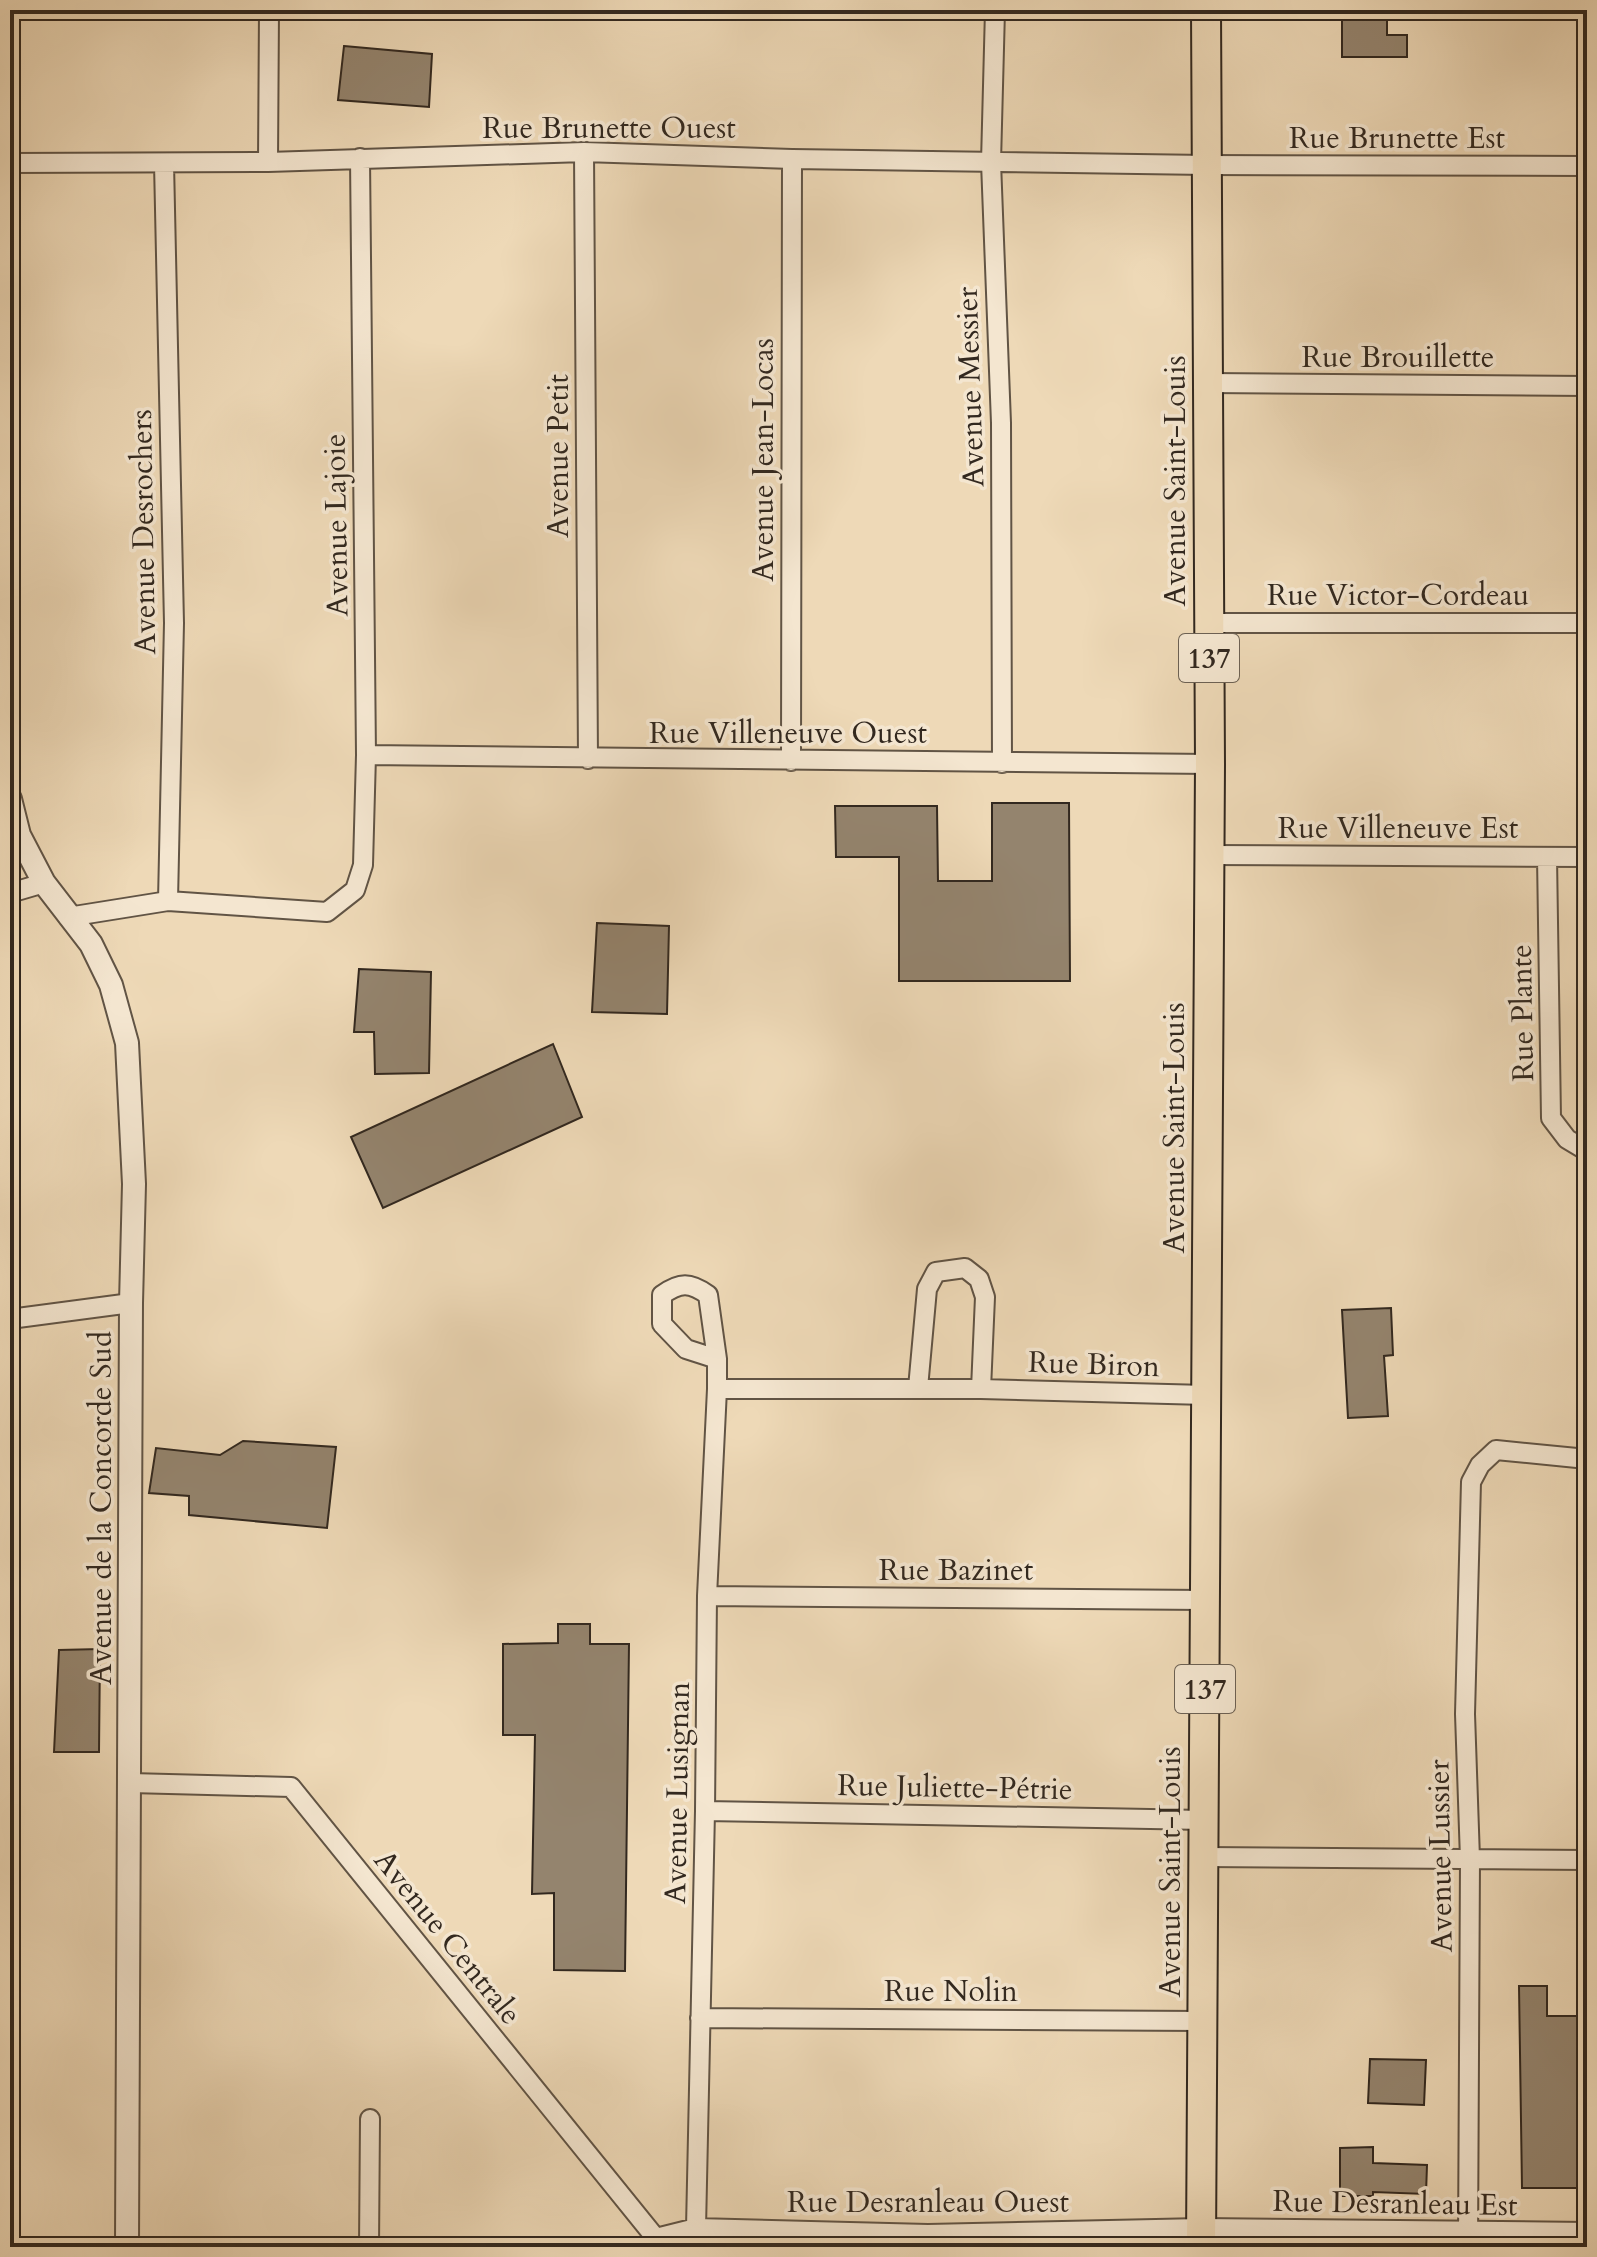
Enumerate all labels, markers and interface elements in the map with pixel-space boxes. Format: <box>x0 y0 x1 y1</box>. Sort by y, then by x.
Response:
street label: Rue Brunette Ouest <box>482 108 736 149</box>
street label: Rue Brunette Est <box>1289 118 1506 159</box>
street label: Avenue Messier <box>947 286 994 488</box>
street label: Rue Brouillette <box>1302 337 1494 378</box>
street label: Avenue Jean-Locas <box>743 338 784 582</box>
street label: Avenue Saint-Louis <box>1155 356 1196 606</box>
street label: Avenue Petit <box>538 373 579 538</box>
street label: Avenue Desrochers <box>121 409 166 655</box>
street label: Avenue Lajoie <box>314 433 359 617</box>
street label: Rue Victor-Cordeau <box>1267 575 1529 616</box>
road number: 137 <box>1179 634 1239 682</box>
street label: Rue Villeneuve Ouest <box>649 713 927 754</box>
street label: Rue Villeneuve Est <box>1278 808 1519 849</box>
street label: Rue Plante <box>1501 944 1544 1082</box>
street label: Avenue Saint-Louis <box>1154 1003 1195 1253</box>
street label: Avenue de la Concorde Sud <box>81 1331 122 1685</box>
street label: Rue Biron <box>1027 1342 1161 1387</box>
street label: Rue Bazinet <box>879 1550 1034 1591</box>
road number: 137 <box>1175 1665 1235 1713</box>
street label: Avenue Lusignan <box>655 1682 700 1905</box>
street label: Avenue Saint-Louis <box>1150 1747 1191 1997</box>
street label: Avenue Lussier <box>1418 1759 1463 1953</box>
street label: Rue Juliette-Pétrie <box>837 1765 1073 1810</box>
street label: Avenue Centrale <box>364 1841 531 2033</box>
street label: Rue Nolin <box>884 1971 1018 2012</box>
street label: Rue Desranleau Est <box>1272 2181 1518 2226</box>
street label: Rue Desranleau Ouest <box>787 2182 1070 2223</box>

